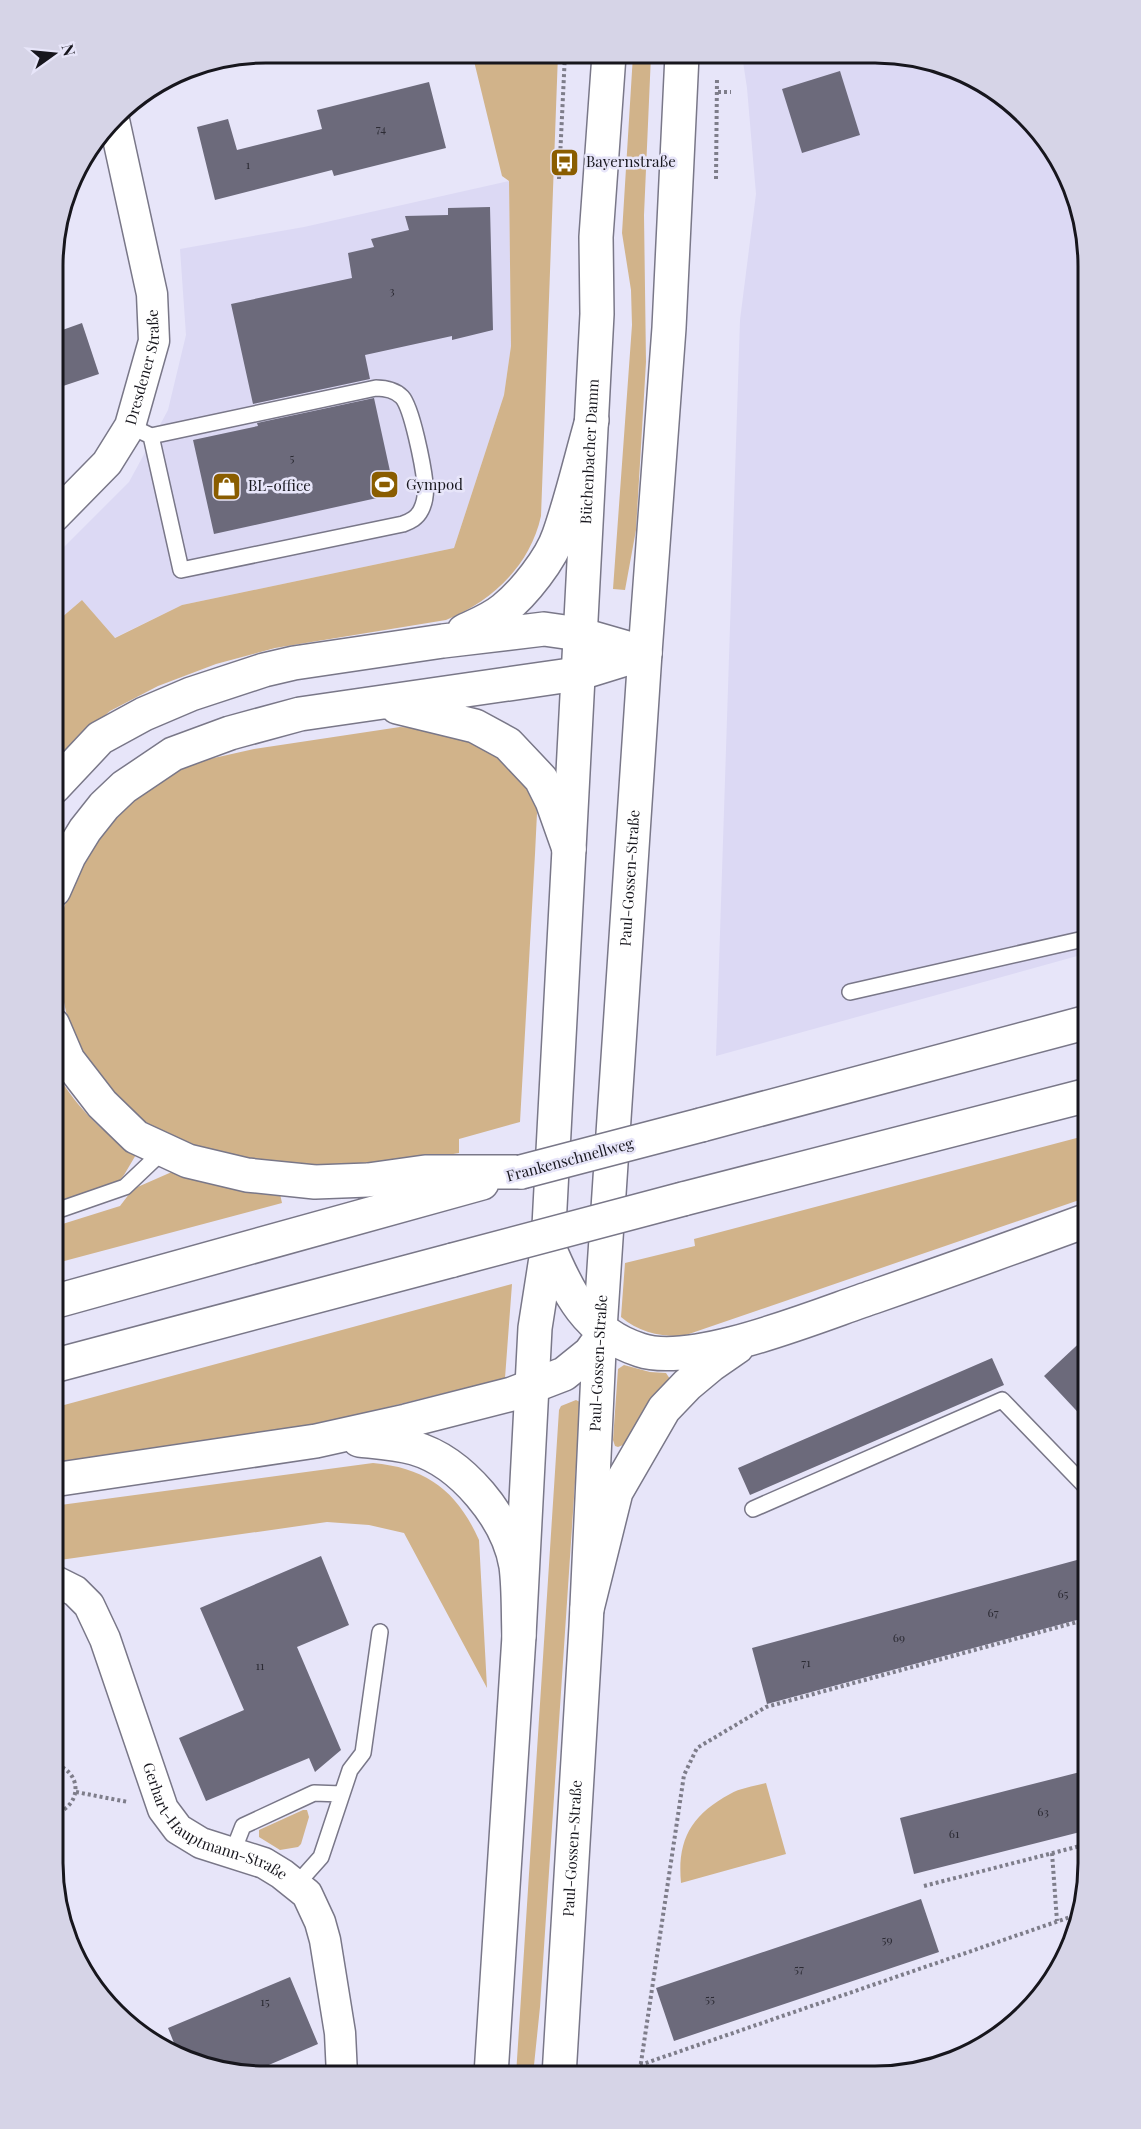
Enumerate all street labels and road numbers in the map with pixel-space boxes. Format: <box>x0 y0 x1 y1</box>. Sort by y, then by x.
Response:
street label: Dresdener Straße <box>120 309 163 427</box>
street label: Büchenbacher Damm <box>575 378 603 525</box>
street label: Paul-Gossen-Straße <box>614 809 644 947</box>
street label: Frankenschnellweg <box>504 1132 636 1186</box>
street label: Paul-Gossen-Straße <box>584 1294 611 1432</box>
street label: Gerhart-Hauptmann-Straße <box>139 1760 292 1884</box>
street label: Paul-Gossen-Straße <box>558 1780 586 1917</box>

